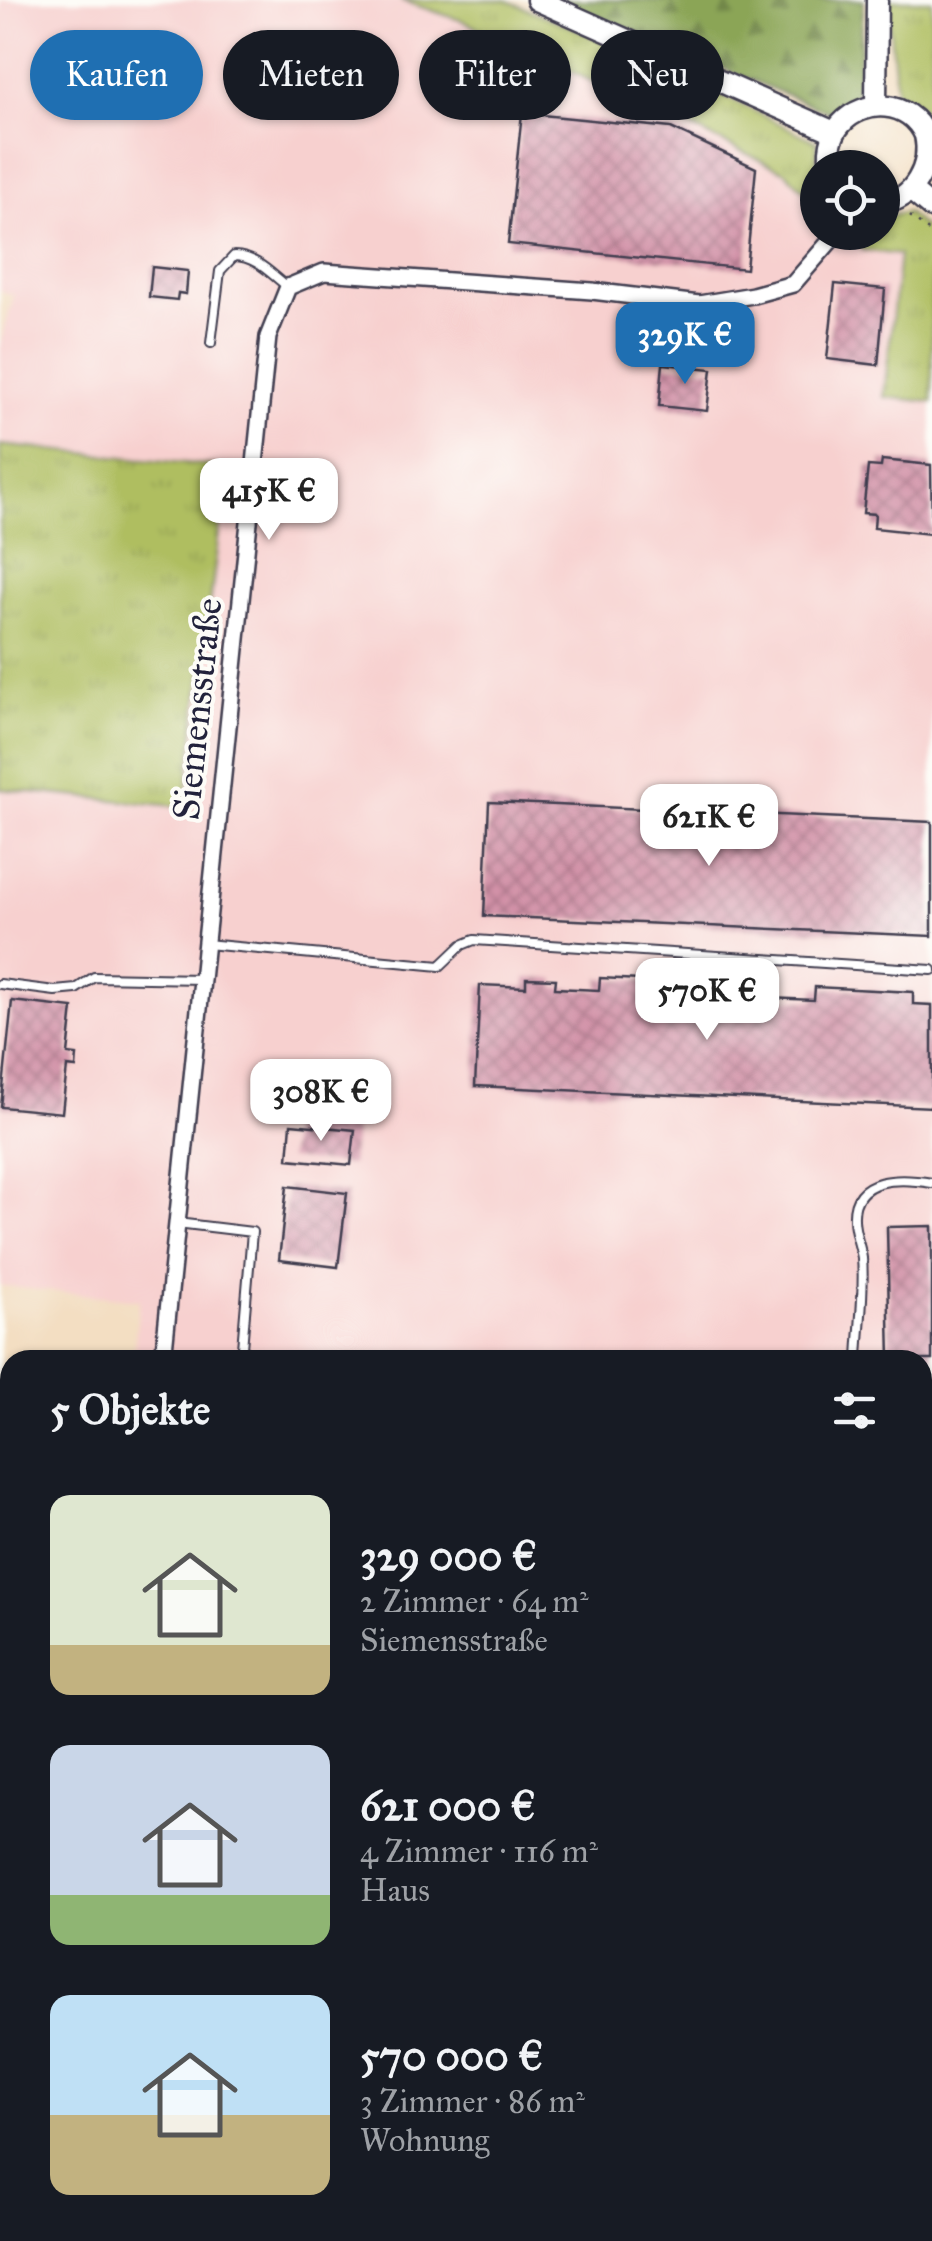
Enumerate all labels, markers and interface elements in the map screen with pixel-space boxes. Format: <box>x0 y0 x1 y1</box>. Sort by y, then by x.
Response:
chip: Kaufen <box>30 30 203 120</box>
chip: Mieten <box>223 30 399 120</box>
chip: Filter <box>419 30 571 120</box>
chip: Neu <box>591 30 724 120</box>
map controls <box>800 150 900 250</box>
button: locate <box>800 150 900 250</box>
pin: 329K € <box>604 302 766 387</box>
text: 329K € <box>638 315 732 354</box>
pin: 415K € <box>188 458 350 543</box>
text: 415K € <box>222 471 316 510</box>
street label: Siemensstraße <box>162 596 232 822</box>
pin: 621K € <box>628 784 790 869</box>
text: 621K € <box>662 797 756 836</box>
pin: 570K € <box>626 958 788 1043</box>
text: 570K € <box>657 971 757 1010</box>
pin: 308K € <box>240 1059 402 1144</box>
text: 308K € <box>272 1072 370 1111</box>
icon: filters <box>827 1383 882 1438</box>
text: 5 Objekte <box>50 1384 210 1436</box>
text: 329 000 € <box>360 1530 537 1582</box>
icon: home <box>130 1535 250 1655</box>
text: 2 Zimmer · 64 m² <box>360 1582 589 1621</box>
text: Siemensstraße <box>360 1621 548 1660</box>
text: 621 000 € <box>360 1780 536 1832</box>
icon: home <box>130 1785 250 1905</box>
text: 4 Zimmer · 116 m² <box>360 1832 598 1871</box>
text: Haus <box>360 1871 430 1910</box>
text: 570 000 € <box>360 2030 543 2082</box>
icon: home <box>130 2035 250 2155</box>
text: 3 Zimmer · 86 m² <box>360 2082 585 2121</box>
text: Wohnung <box>360 2121 489 2160</box>

